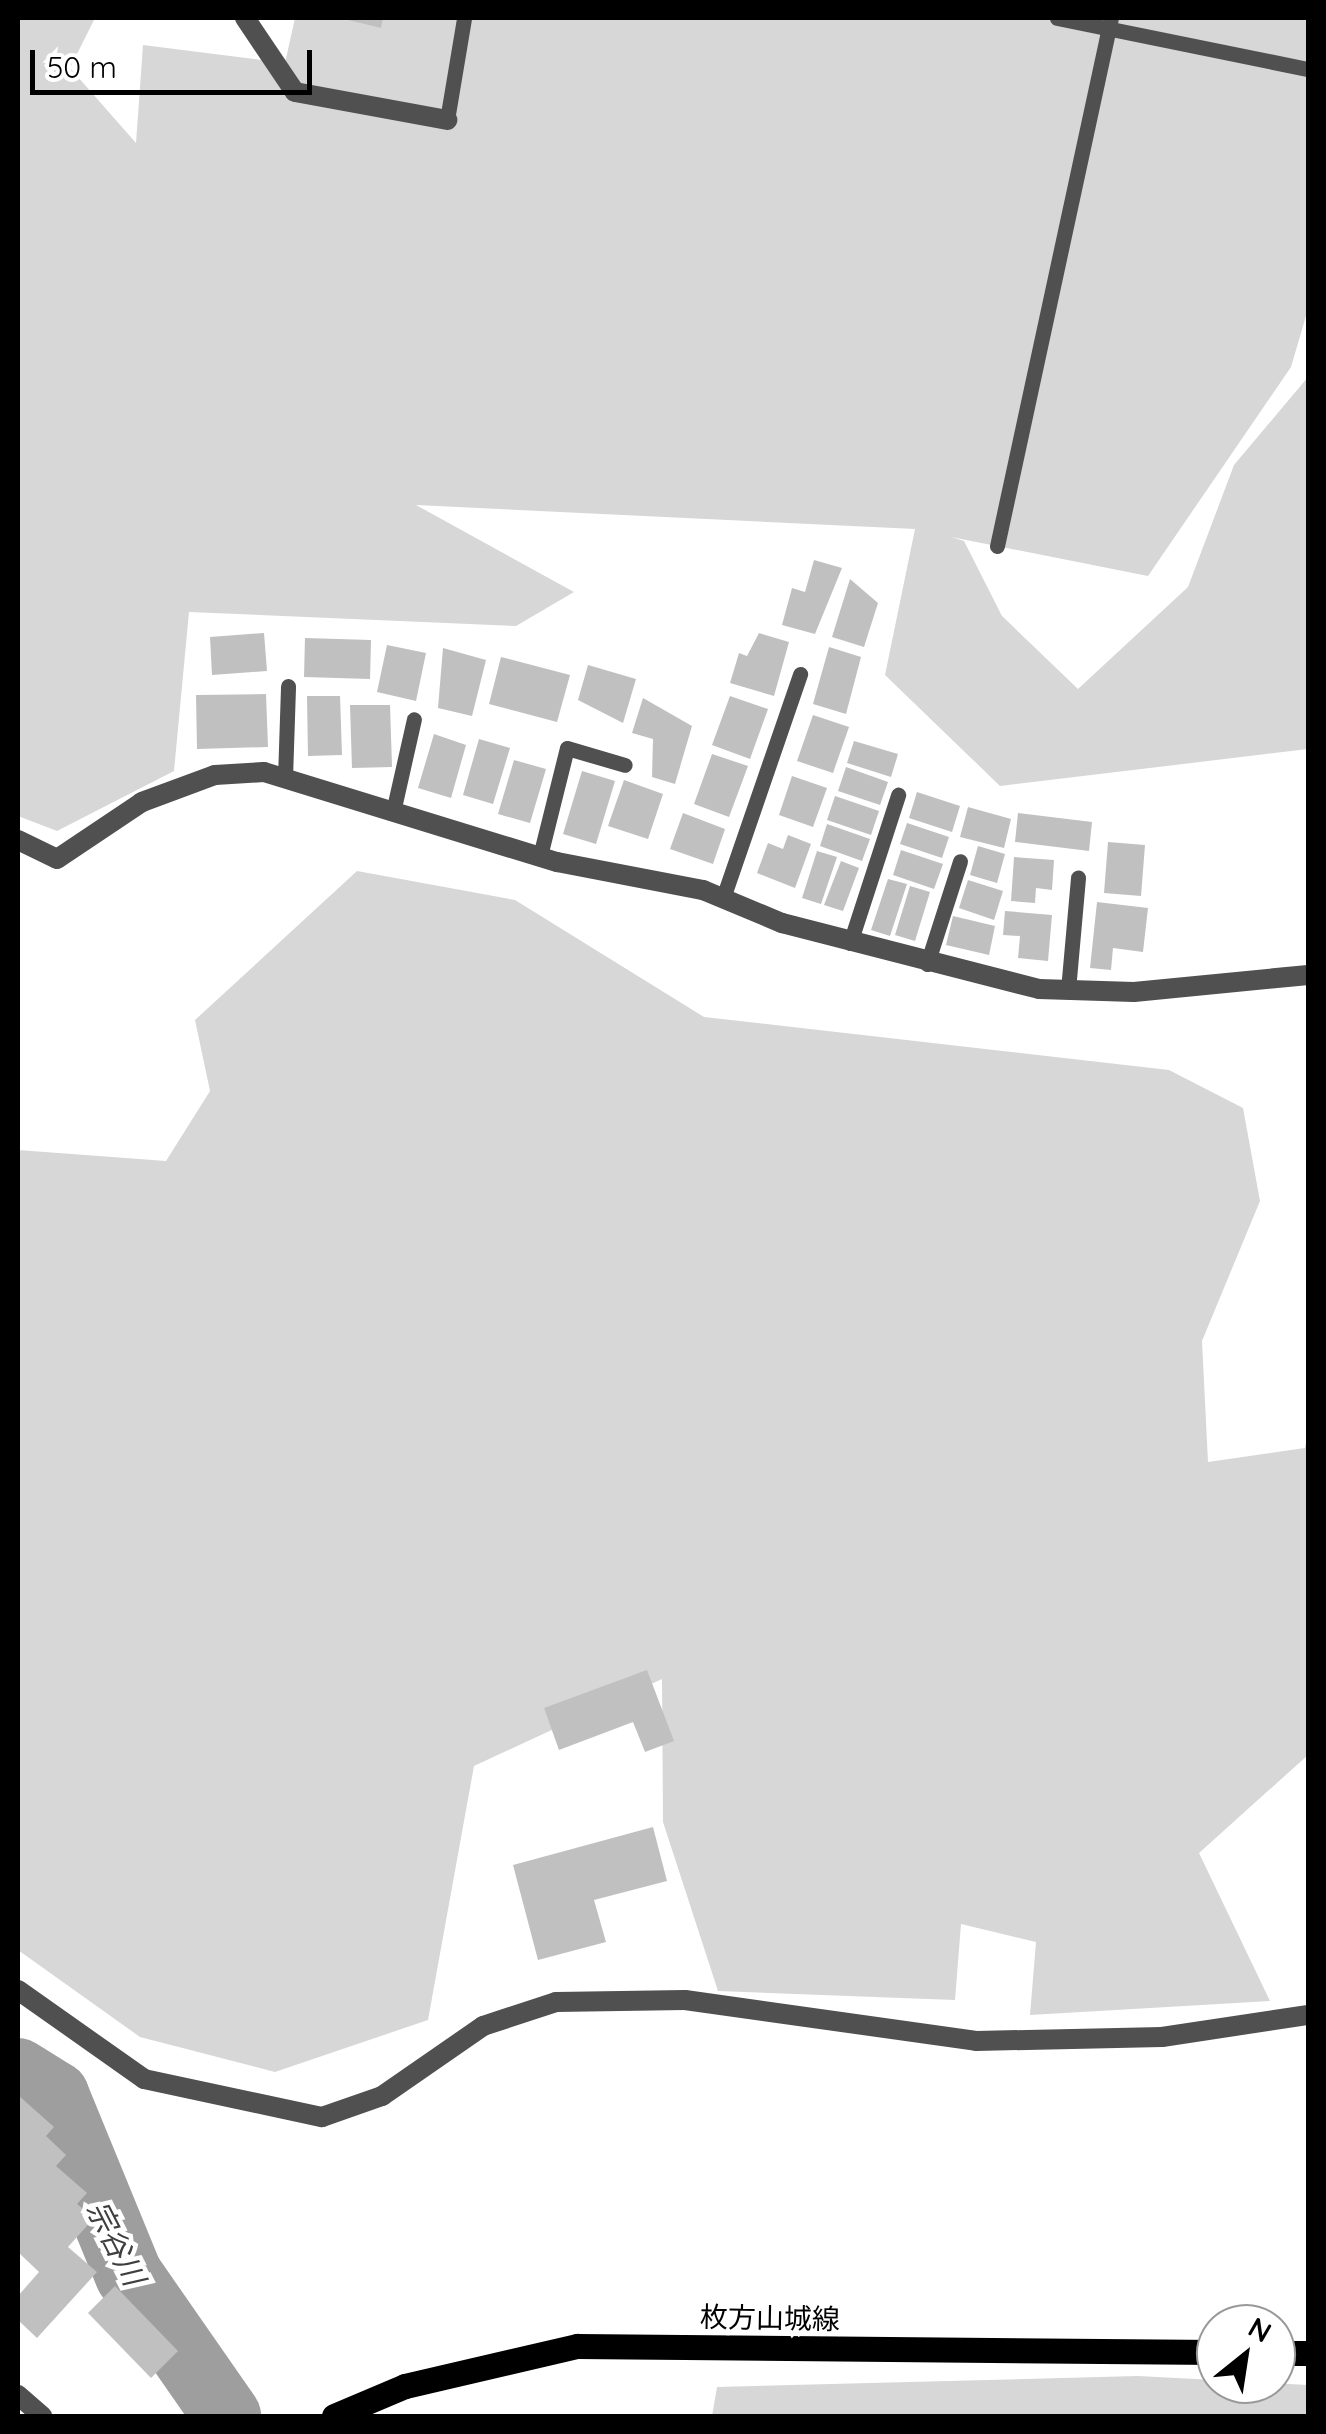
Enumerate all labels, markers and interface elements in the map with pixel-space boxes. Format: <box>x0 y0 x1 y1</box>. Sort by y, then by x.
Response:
scale bar <box>35 30 318 92</box>
text: 50 m <box>47 48 117 86</box>
water label: 宗谷川 <box>80 2195 152 2291</box>
street label: 枚方山城線 <box>700 2300 840 2336</box>
north arrow <box>1196 2304 1296 2404</box>
text: N <box>1243 2309 1278 2350</box>

